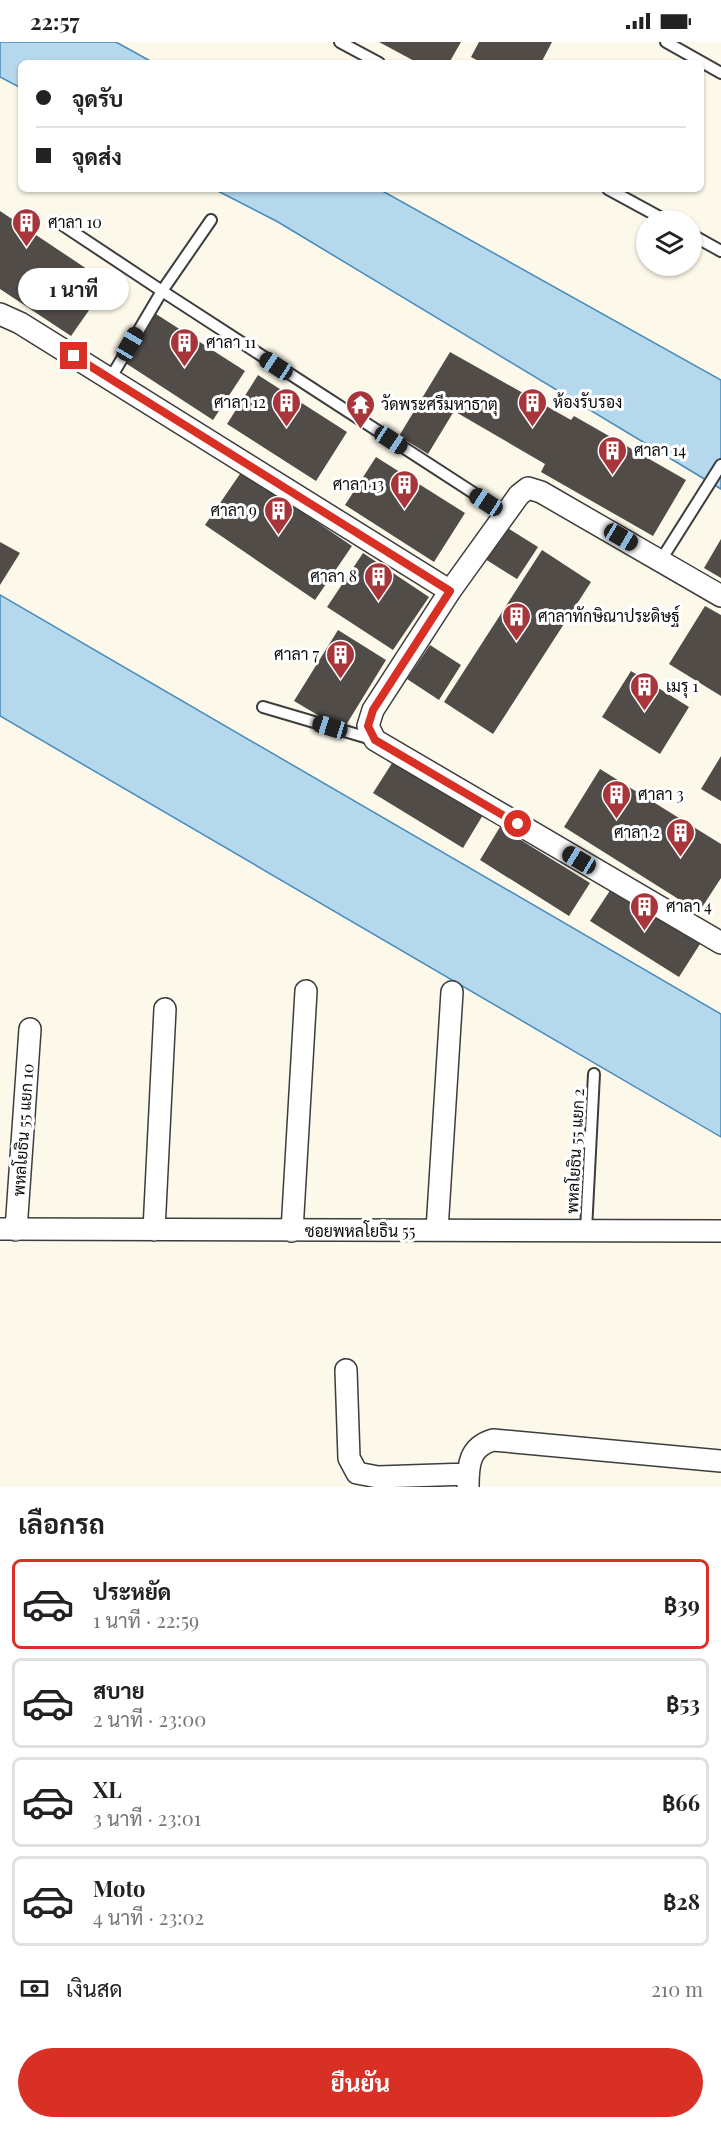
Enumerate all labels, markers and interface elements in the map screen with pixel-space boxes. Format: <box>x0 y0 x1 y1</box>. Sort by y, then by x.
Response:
text: 22:57 <box>30 6 80 36</box>
text: จุดรับ <box>72 83 123 113</box>
text: จุดส่ง <box>72 141 122 171</box>
building icon: ศาลา 10 <box>11 206 43 248</box>
map controls <box>636 210 702 276</box>
button: layers <box>636 210 702 276</box>
place label: ศาลา 10 <box>48 211 102 232</box>
callout: 1 นาที <box>19 269 130 311</box>
text: 1 นาที <box>49 275 98 302</box>
car <box>113 324 147 364</box>
building icon: ศาลา 11 <box>169 326 201 368</box>
place label: ศาลา 11 <box>206 331 256 352</box>
route end <box>60 342 87 369</box>
car <box>256 349 296 383</box>
building icon: ศาลา 12 <box>271 386 303 428</box>
building icon: ห้องรับรอง <box>516 386 548 428</box>
temple icon: วัดพระศรีมหาธาตุ <box>344 388 376 430</box>
place label: ศาลา 12 <box>214 391 266 412</box>
place label: ห้องรับรอง <box>553 391 622 412</box>
place label: วัดพระศรีมหาธาตุ <box>381 393 498 416</box>
car <box>371 423 411 457</box>
building icon: ศาลา 14 <box>597 434 629 476</box>
place label: ศาลา 14 <box>634 439 686 460</box>
building icon: ศาลา 13 <box>389 468 421 510</box>
place label: ศาลา 13 <box>333 473 384 494</box>
car <box>466 485 506 519</box>
building icon: ศาลา 9 <box>262 494 294 536</box>
place label: ศาลา 9 <box>210 499 257 520</box>
car <box>601 520 641 554</box>
building icon: ศาลา 8 <box>362 560 394 602</box>
place label: ศาลา 8 <box>310 565 357 586</box>
building icon: ศาลาทักษิณาประดิษฐ์ <box>501 600 533 642</box>
place label: ศาลาทักษิณาประดิษฐ์ <box>538 604 680 627</box>
building icon: ศาลา 7 <box>324 638 356 680</box>
place label: ศาลา 7 <box>274 643 319 664</box>
building icon: เมรุ 1 <box>629 670 661 712</box>
place label: เมรุ 1 <box>666 675 699 698</box>
car <box>310 713 350 741</box>
building icon: ศาลา 3 <box>601 778 633 820</box>
place label: ศาลา 3 <box>638 783 684 804</box>
route start <box>504 810 531 837</box>
building icon: ศาลา 2 <box>665 816 697 858</box>
place label: ศาลา 2 <box>614 821 660 842</box>
car <box>559 843 599 877</box>
building icon: ศาลา 4 <box>629 890 661 932</box>
place label: ศาลา 4 <box>666 895 712 916</box>
street label: พหลโยธิน 55 แยก 10 <box>7 1063 38 1197</box>
street label: พหลโยธิน 55 แยก 2 <box>561 1088 588 1214</box>
street label: ซอยพหลโยธิน 55 <box>305 1220 415 1241</box>
text: เลือกรถ <box>18 1505 105 1541</box>
text: ประหยัด <box>93 1576 171 1606</box>
icon: car <box>21 1577 75 1631</box>
text: ฿39 <box>664 1589 700 1619</box>
text: 1 นาที · 22:59 <box>93 1606 199 1633</box>
text: สบาย <box>93 1675 145 1705</box>
icon: car <box>21 1676 75 1730</box>
text: ฿53 <box>666 1688 700 1718</box>
text: 2 นาที · 23:00 <box>93 1705 206 1732</box>
text: XL <box>93 1774 122 1804</box>
icon: car <box>21 1775 75 1829</box>
text: ฿66 <box>662 1787 700 1817</box>
text: 3 นาที · 23:01 <box>93 1804 201 1831</box>
text: Moto <box>93 1873 146 1903</box>
icon: car <box>21 1874 75 1928</box>
text: ฿28 <box>663 1886 700 1916</box>
text: 4 นาที · 23:02 <box>93 1903 204 1930</box>
icon: cash <box>18 1972 51 2005</box>
text: เงินสด <box>66 1973 123 2003</box>
text: 210 m <box>651 1975 703 2002</box>
button: ยืนยัน <box>18 2048 703 2117</box>

